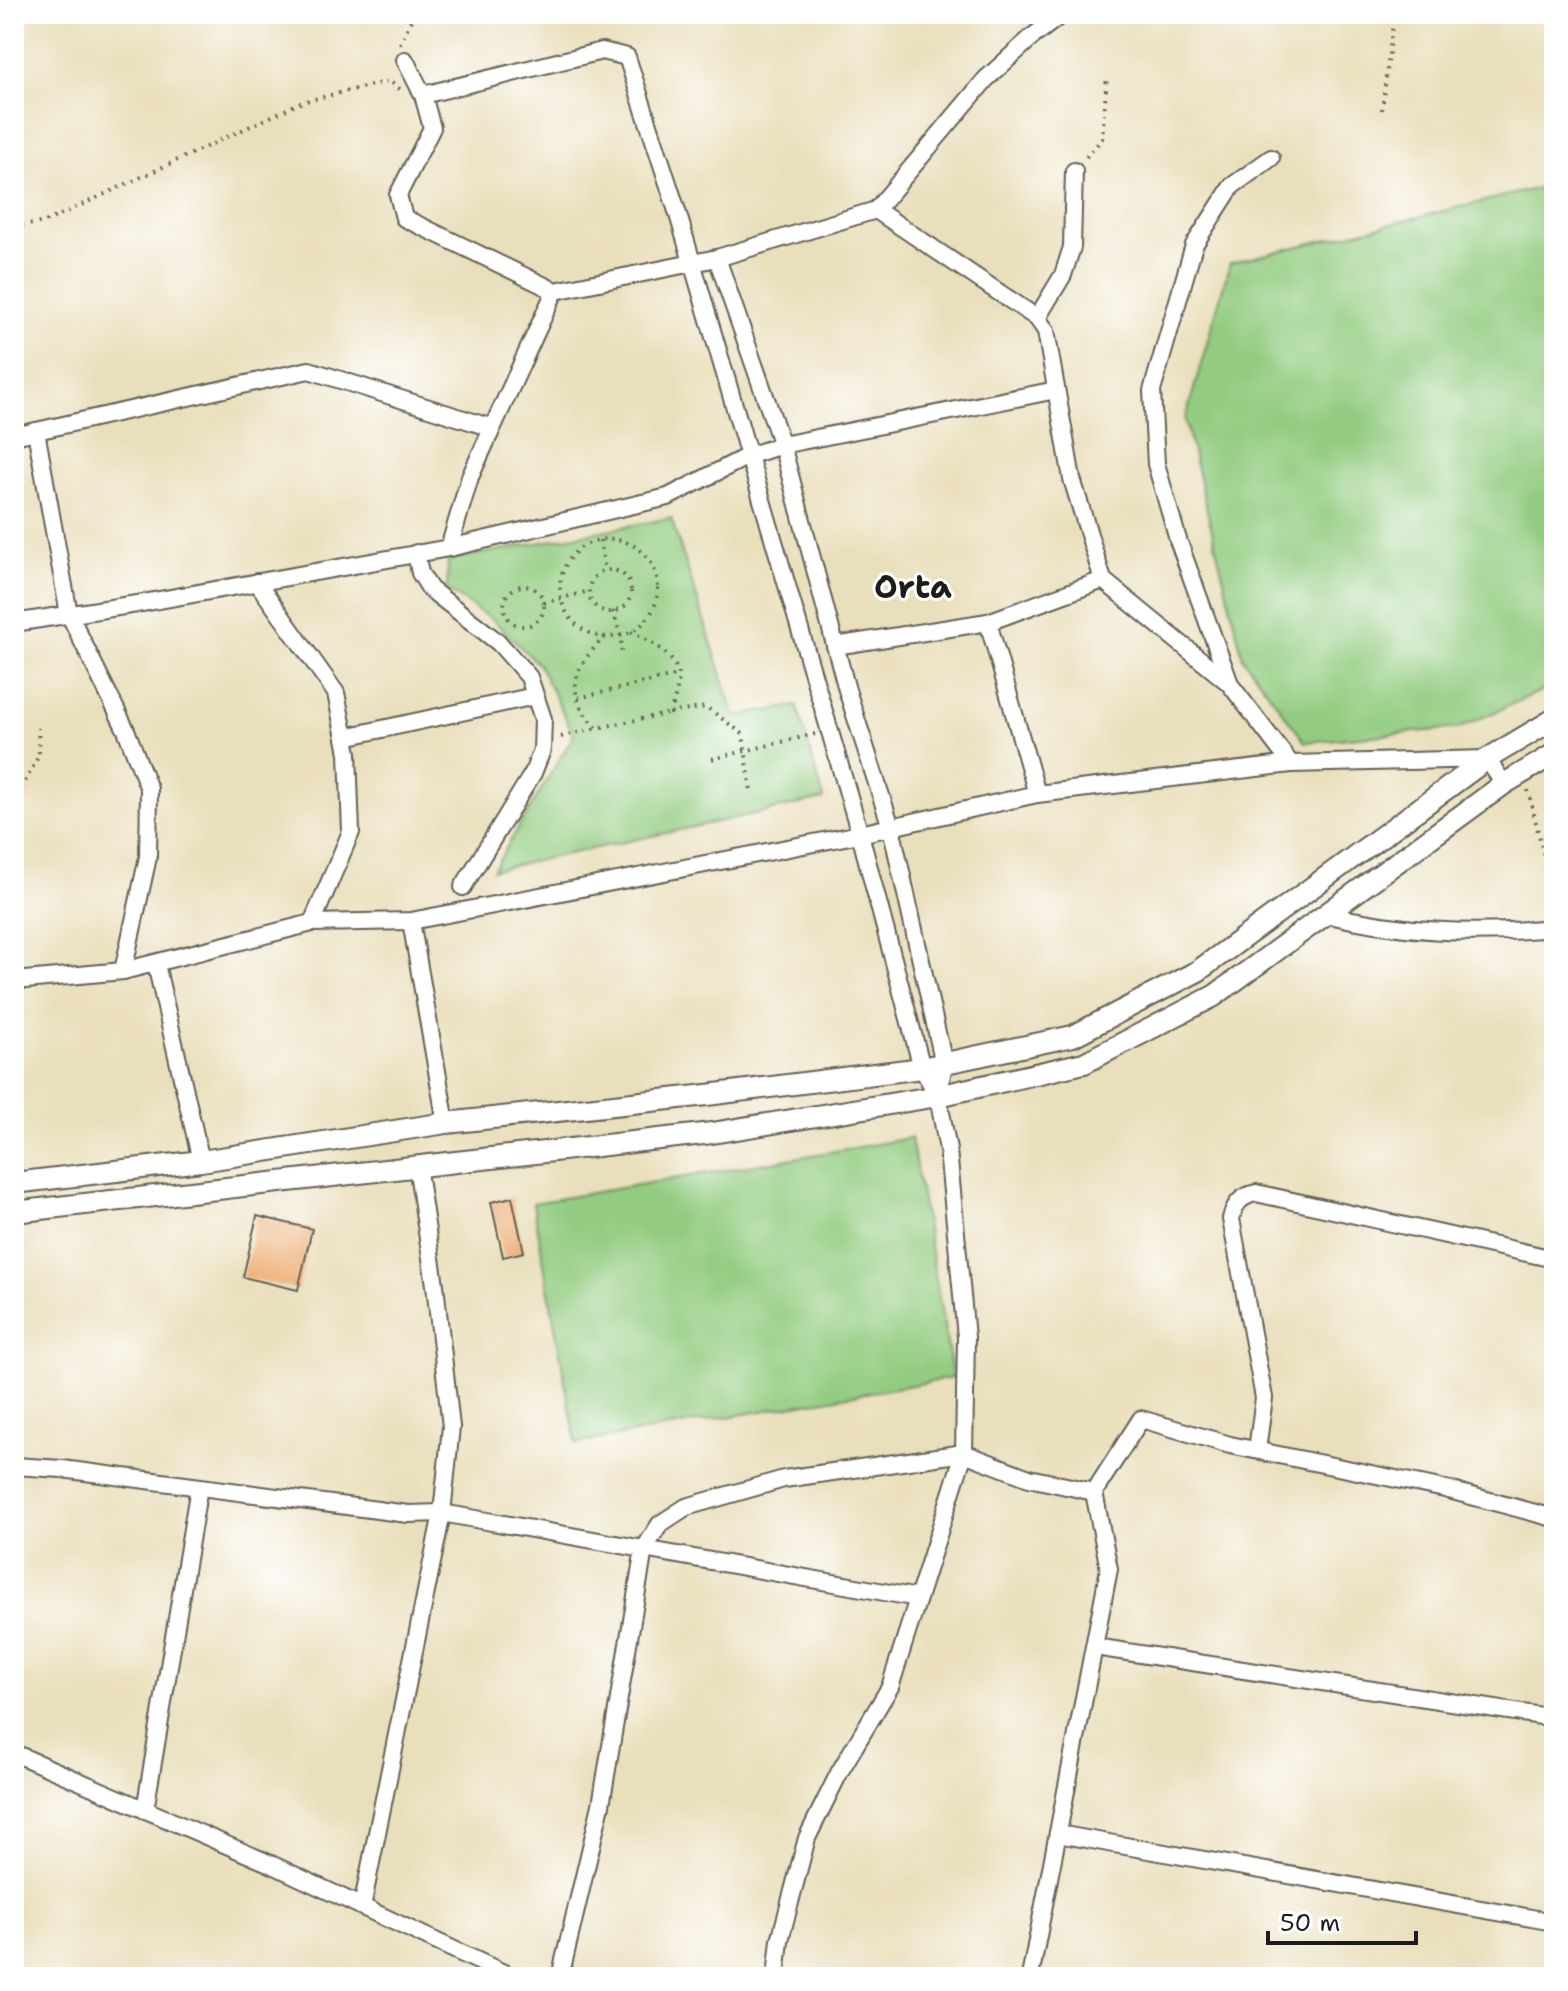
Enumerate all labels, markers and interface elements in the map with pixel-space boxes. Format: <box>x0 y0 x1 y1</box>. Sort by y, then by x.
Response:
district label: Orta <box>874 565 952 608</box>
scale bar <box>1268 1895 1416 1945</box>
text: 50 m <box>1280 1907 1340 1939</box>

